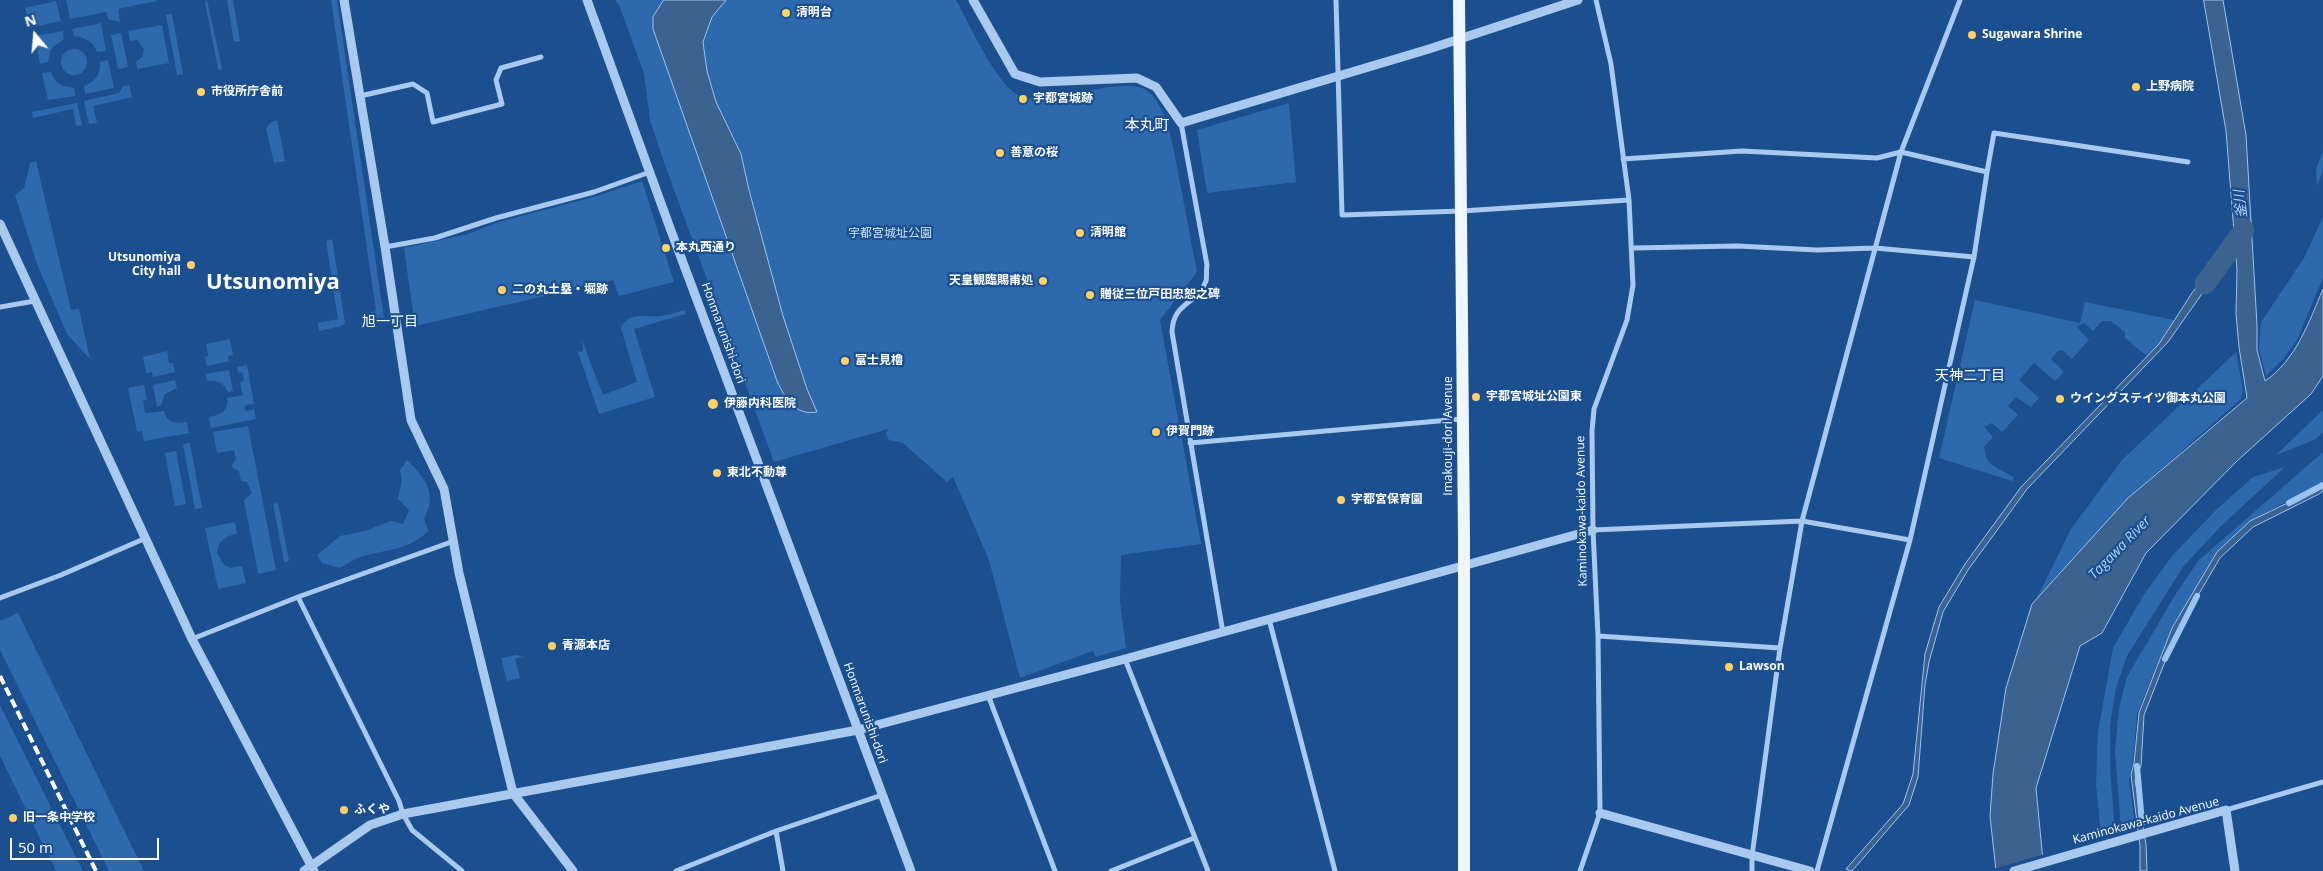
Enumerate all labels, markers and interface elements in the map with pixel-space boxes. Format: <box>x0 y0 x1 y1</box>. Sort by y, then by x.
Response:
place label: 清明台 <box>796 6 832 20</box>
marker: 清明台 <box>780 7 792 19</box>
text: N <box>22 9 39 31</box>
north arrow <box>10 10 60 60</box>
place label: Sugawara Shrine <box>1982 28 2082 42</box>
marker: Sugawara Shrine <box>1966 29 1978 41</box>
place label: 上野病院 <box>2146 80 2194 94</box>
marker: 上野病院 <box>2130 81 2142 93</box>
place label: 市役所庁舎前 <box>211 85 283 99</box>
marker: 市役所庁舎前 <box>195 86 207 98</box>
place label: 宇都宮城跡 <box>1033 92 1093 106</box>
marker: 宇都宮城跡 <box>1017 93 1029 105</box>
district label: 本丸町 <box>1125 117 1169 135</box>
place label: 善意の桜 <box>1010 146 1058 160</box>
marker: 善意の桜 <box>994 147 1006 159</box>
water label: 釜川 <box>2231 189 2251 219</box>
place label: 清明館 <box>1090 226 1126 240</box>
park label: 宇都宮城址公園 <box>848 227 932 241</box>
marker: 清明館 <box>1074 227 1086 239</box>
place label: 本丸西通り <box>676 241 736 255</box>
marker: 本丸西通り <box>660 242 672 254</box>
place label: Utsunomiya City hall <box>108 251 181 279</box>
marker: Utsunomiya City hall <box>185 259 197 271</box>
district label: Utsunomiya <box>206 270 340 296</box>
place label: 天皇観臨賜甫処 <box>949 274 1033 288</box>
marker: 天皇観臨賜甫処 <box>1037 275 1049 287</box>
street label: Honmarunishi-dori <box>698 281 748 385</box>
place label: 二の丸土塁・堀跡 <box>512 283 608 297</box>
marker: 二の丸土塁・堀跡 <box>496 284 508 296</box>
place label: 贈従三位戸田忠恕之碑 <box>1100 288 1220 302</box>
marker: 贈従三位戸田忠恕之碑 <box>1084 289 1096 301</box>
district label: 旭一丁目 <box>362 314 418 330</box>
place label: 富士見櫓 <box>855 354 903 368</box>
marker: 富士見櫓 <box>839 355 851 367</box>
district label: 天神二丁目 <box>1935 368 2005 384</box>
street label: Imakouji-dori Avenue <box>1442 376 1456 496</box>
place label: 宇都宮城址公園東 <box>1486 390 1582 404</box>
marker: 宇都宮城址公園東 <box>1470 391 1482 403</box>
place label: ウイングステイツ御本丸公園 <box>2070 392 2226 406</box>
marker: ウイングステイツ御本丸公園 <box>2054 393 2066 405</box>
marker: 伊藤内科医院 <box>706 397 720 411</box>
place label: 伊藤内科医院 <box>724 397 796 411</box>
place label: 伊賀門跡 <box>1166 425 1214 439</box>
marker: 伊賀門跡 <box>1150 426 1162 438</box>
street label: Kaminokawa-kaido Avenue <box>1573 435 1591 587</box>
place label: 東北不動尊 <box>727 466 787 480</box>
marker: 東北不動尊 <box>711 467 723 479</box>
place label: 宇都宮保育園 <box>1351 493 1423 507</box>
marker: 宇都宮保育園 <box>1335 494 1347 506</box>
water label: Tagawa River <box>2085 513 2155 583</box>
place label: 青源本店 <box>562 639 610 653</box>
marker: 青源本店 <box>546 640 558 652</box>
place label: Lawson <box>1739 660 1785 674</box>
street label: Honmarunishi-dori <box>840 661 890 765</box>
marker: Lawson <box>1723 661 1735 673</box>
street label: Kaminokawa-kaido Avenue <box>2071 795 2221 847</box>
place label: ふくや <box>354 803 390 817</box>
marker: ふくや <box>338 804 350 816</box>
place label: 旧一条中学校 <box>23 811 95 825</box>
marker: 旧一条中学校 <box>7 812 19 824</box>
scale bar <box>12 828 161 860</box>
text: 50 m <box>18 837 53 857</box>

